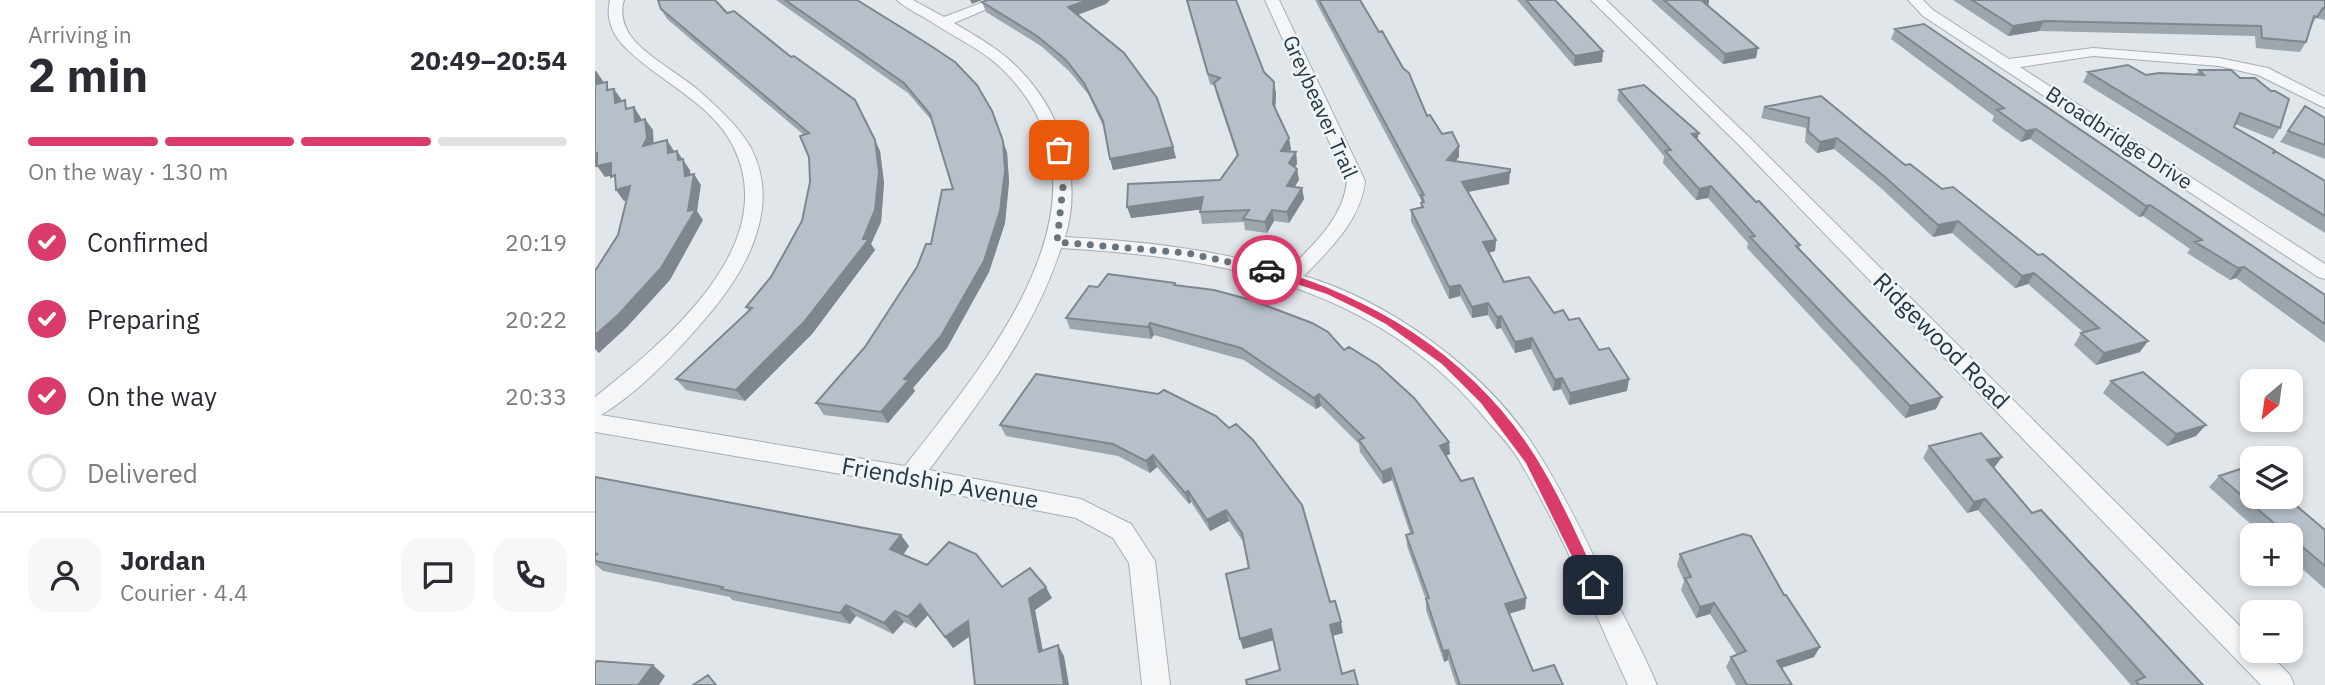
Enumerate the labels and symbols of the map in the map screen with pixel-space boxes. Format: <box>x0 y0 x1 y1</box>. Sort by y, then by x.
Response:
street label: Greybeaver Trail <box>1277 31 1365 183</box>
street label: Broadbridge Drive <box>2041 79 2198 195</box>
pin <box>1029 120 1089 180</box>
courier <box>1232 235 1302 305</box>
street label: Ridgewood Road <box>1866 265 2017 416</box>
north arrow <box>2240 369 2303 432</box>
street label: Friendship Avenue <box>839 449 1041 515</box>
pin <box>1563 555 1623 615</box>

